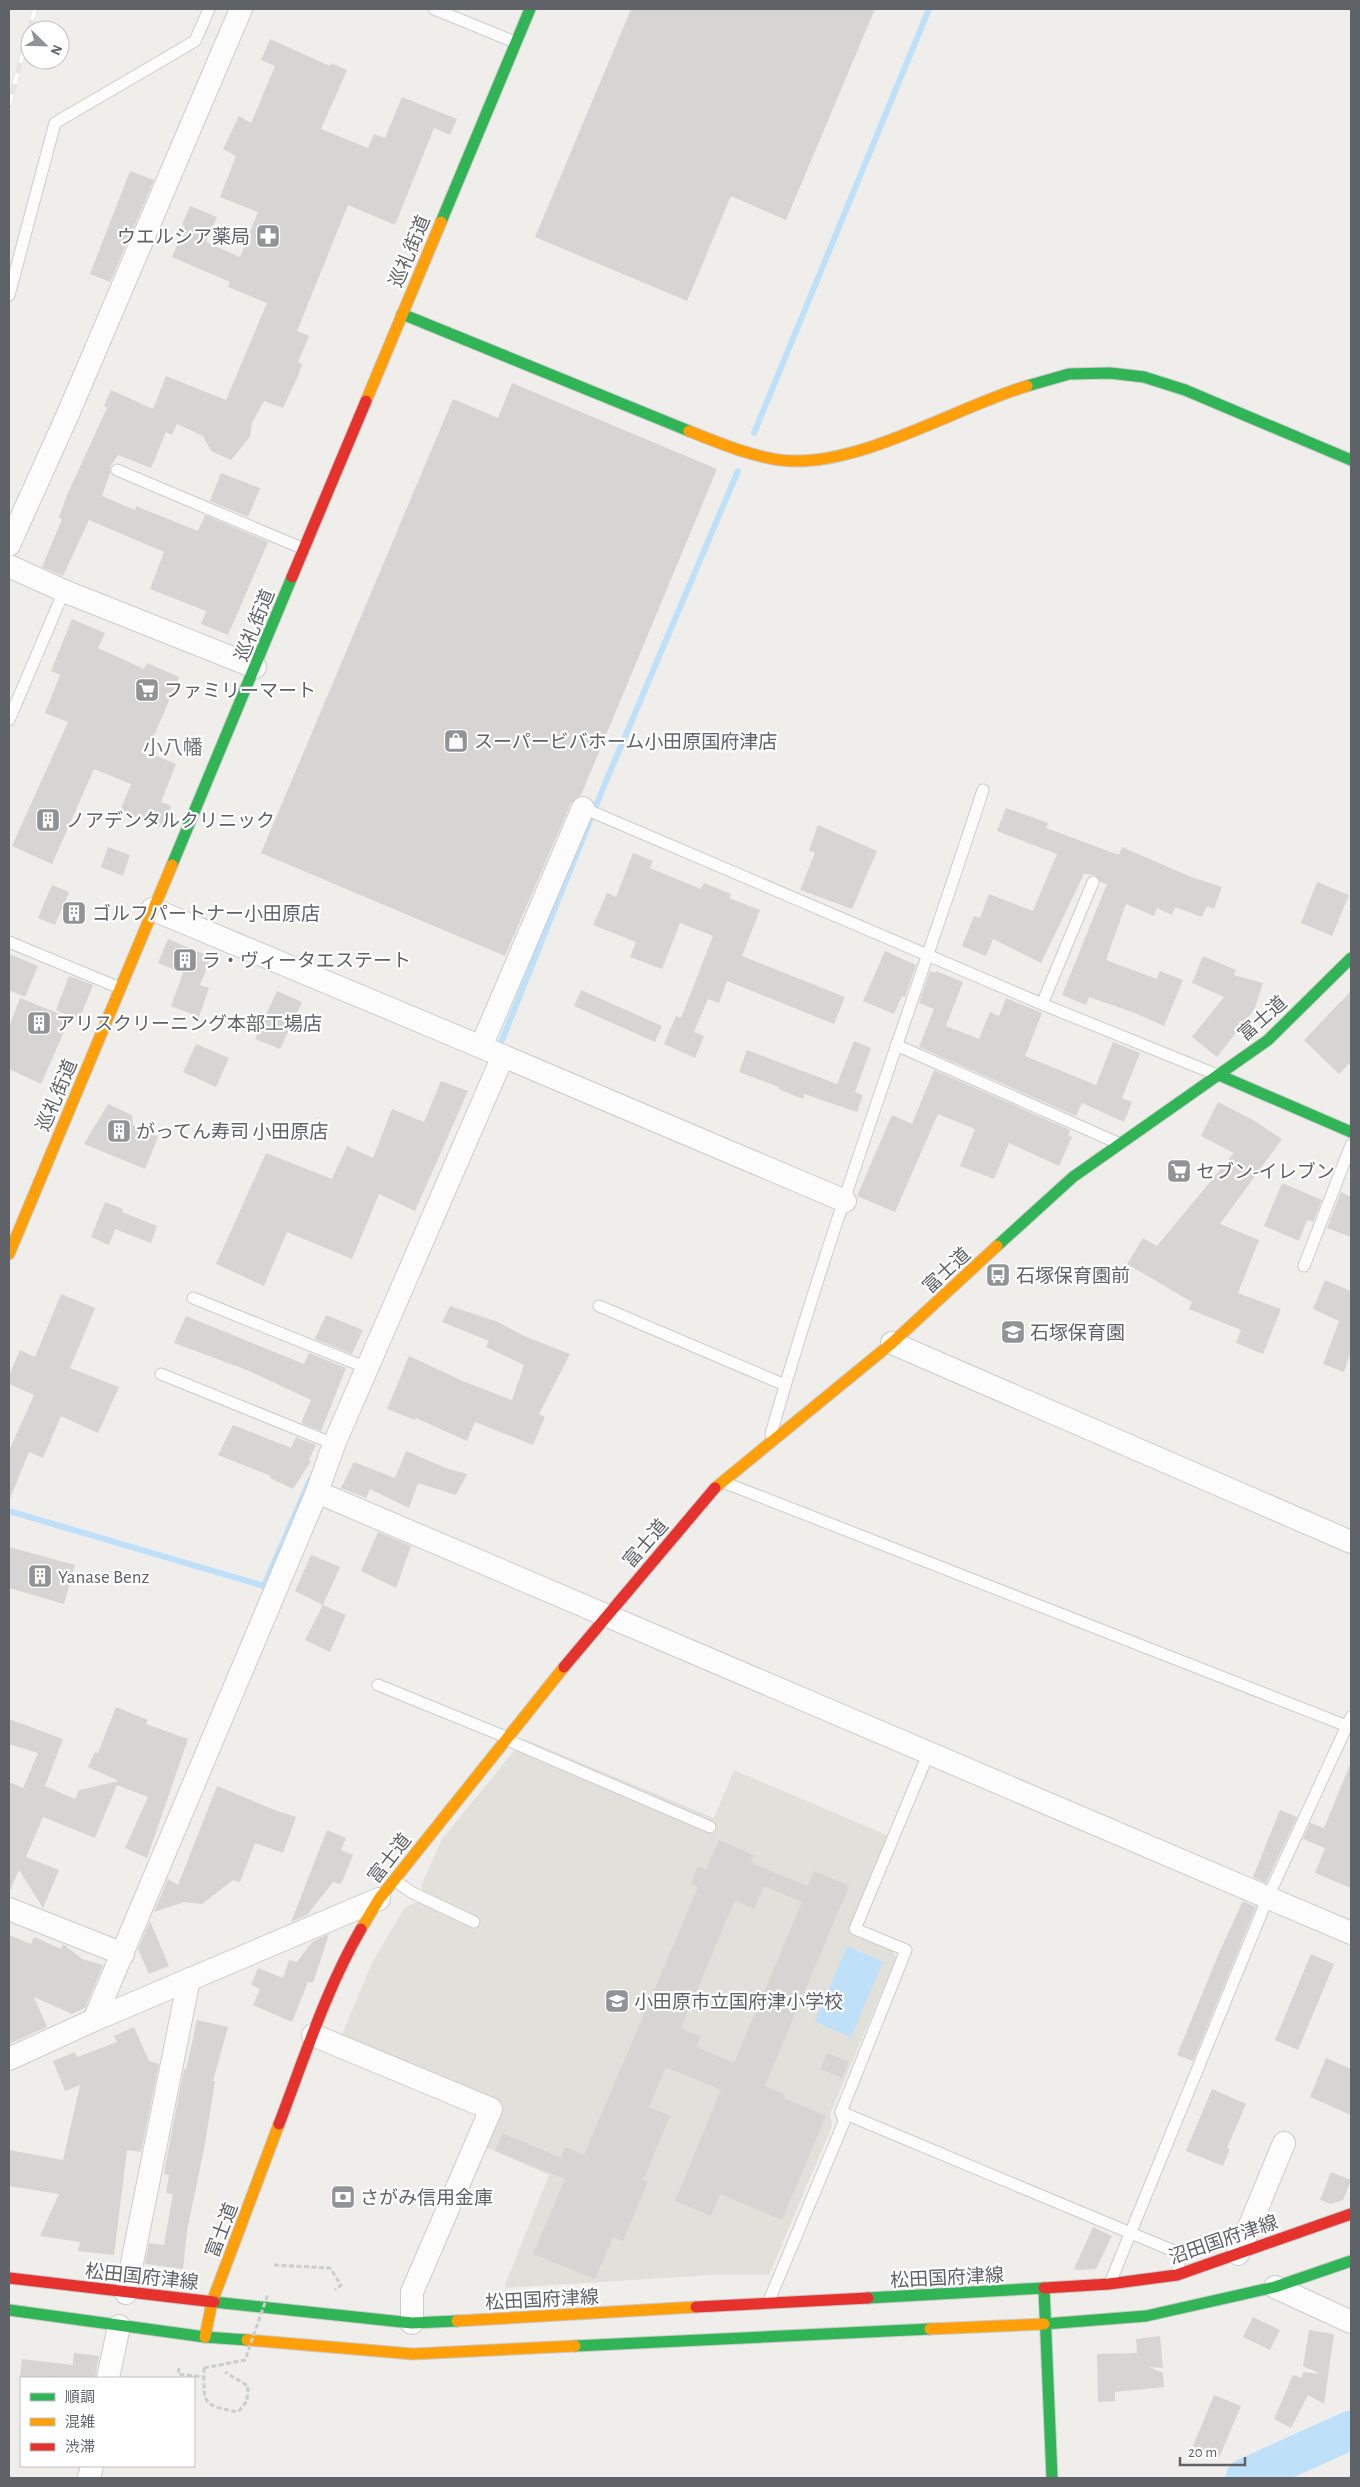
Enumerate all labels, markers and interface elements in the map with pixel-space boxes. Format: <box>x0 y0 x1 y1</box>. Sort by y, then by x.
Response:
north arrow <box>20 20 70 70</box>
text: N <box>48 42 64 57</box>
street label: 巡礼街道 <box>385 212 434 290</box>
pharmacy icon: ウエルシア薬局 <box>255 223 281 249</box>
place label: ウエルシア薬局 <box>117 226 250 247</box>
street label: 巡礼街道 <box>230 586 278 664</box>
supermarket icon: ファミリーマート <box>134 677 160 703</box>
place label: ファミリーマート <box>164 682 316 701</box>
shop icon: スーパービバホーム小田原国府津店 <box>443 728 469 754</box>
place label: スーパービバホーム小田原国府津店 <box>474 731 777 752</box>
district label: 小八幡 <box>143 737 203 758</box>
building icon: ノアデンタルクリニック <box>35 807 61 833</box>
place label: ノアデンタルクリニック <box>66 810 275 831</box>
building icon: ゴルフパートナー小田原店 <box>61 900 87 926</box>
place label: ゴルフパートナー小田原店 <box>92 903 320 924</box>
building icon: ラ・ヴィータエステート <box>172 947 198 973</box>
place label: ラ・ヴィータエステート <box>202 950 411 971</box>
street label: 富士道 <box>1234 992 1291 1045</box>
building icon: アリスクリーニング本部工場店 <box>26 1010 52 1036</box>
place label: アリスクリーニング本部工場店 <box>56 1013 322 1034</box>
street label: 巡礼街道 <box>32 1056 81 1134</box>
building icon: がってん寿司 小田原店 <box>106 1118 132 1144</box>
place label: がってん寿司 小田原店 <box>136 1121 328 1142</box>
supermarket icon: セブン-イレブン <box>1166 1158 1192 1184</box>
place label: セブン-イレブン <box>1196 1161 1335 1182</box>
street label: 富士道 <box>918 1243 974 1297</box>
bus stop icon: 石塚保育園前 <box>985 1262 1011 1288</box>
place label: 石塚保育園前 <box>1016 1265 1130 1286</box>
school or university icon: 石塚保育園 <box>1000 1319 1026 1345</box>
place label: 石塚保育園 <box>1030 1323 1125 1343</box>
street label: 富士道 <box>619 1515 672 1572</box>
building icon: Yanase Benz <box>27 1563 53 1589</box>
place label: Yanase Benz <box>58 1568 149 1587</box>
street label: 富士道 <box>364 1829 415 1887</box>
school or university icon: 小田原市立国府津小学校 <box>604 1988 630 2014</box>
place label: 小田原市立国府津小学校 <box>634 1991 843 2012</box>
bank icon: さがみ信用金庫 <box>330 2184 356 2210</box>
place label: さがみ信用金庫 <box>360 2187 493 2208</box>
street label: 富士道 <box>201 2200 241 2261</box>
street label: 沼田国府津線 <box>1166 2212 1280 2268</box>
street label: 松田国府津線 <box>84 2260 200 2293</box>
street label: 松田国府津線 <box>890 2264 1005 2291</box>
street label: 松田国府津線 <box>485 2286 600 2313</box>
legend <box>20 2377 195 2467</box>
text: 順調 <box>65 2390 95 2405</box>
text: 混雑 <box>65 2414 95 2430</box>
scale bar <box>1180 2434 1245 2466</box>
text: 渋滞 <box>65 2439 95 2455</box>
text: 20 m <box>1188 2445 1217 2460</box>

